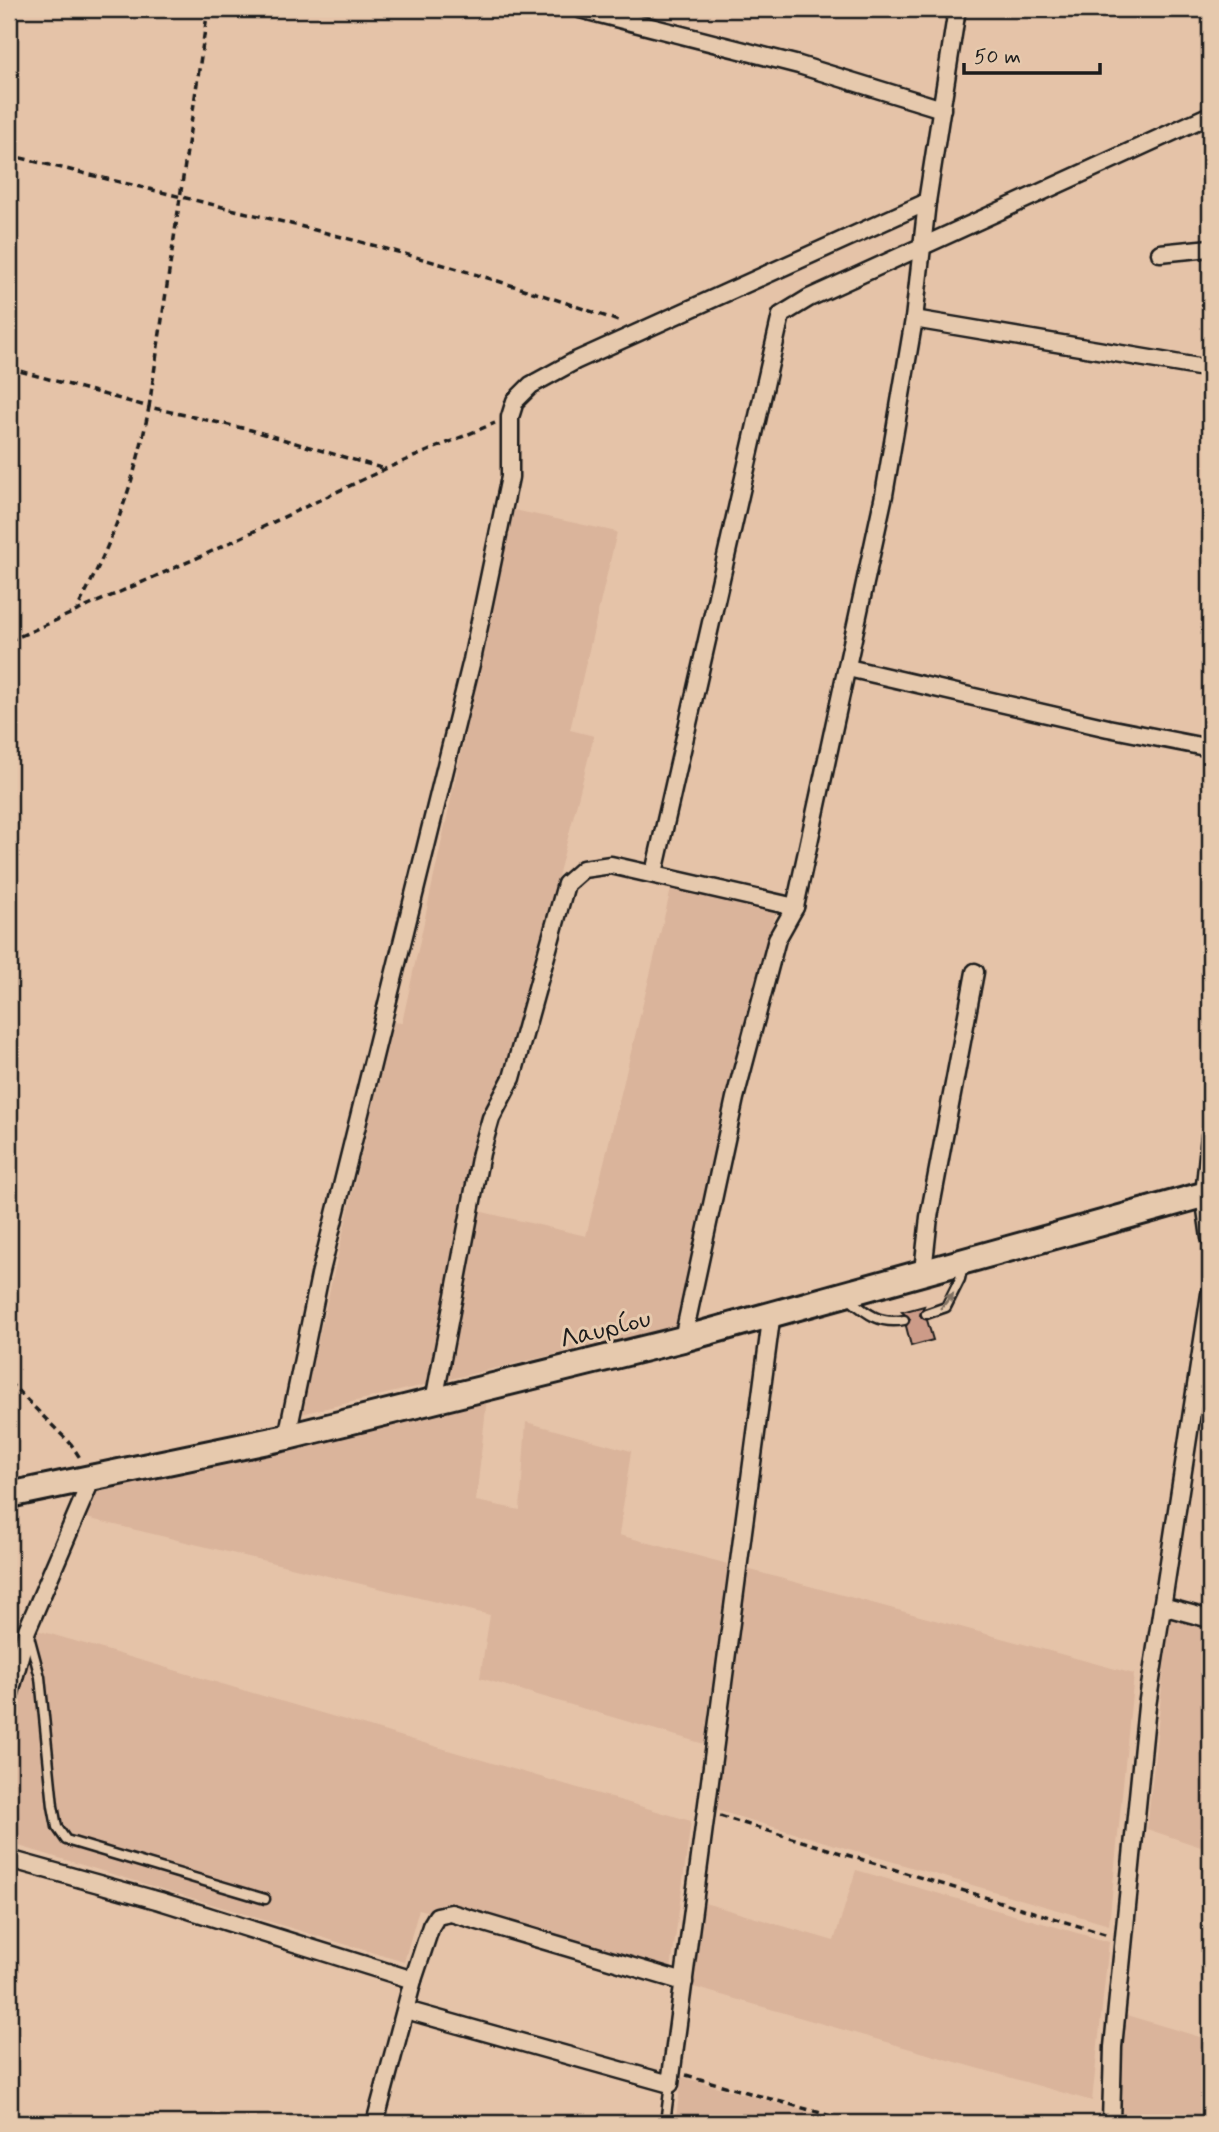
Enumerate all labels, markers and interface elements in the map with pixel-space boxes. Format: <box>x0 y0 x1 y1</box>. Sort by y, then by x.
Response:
scale bar <box>964 32 1100 76</box>
text: 50 m <box>974 43 1021 71</box>
one-way arrow <box>940 1293 955 1311</box>
street label: Λαυρίου <box>556 1302 655 1358</box>

